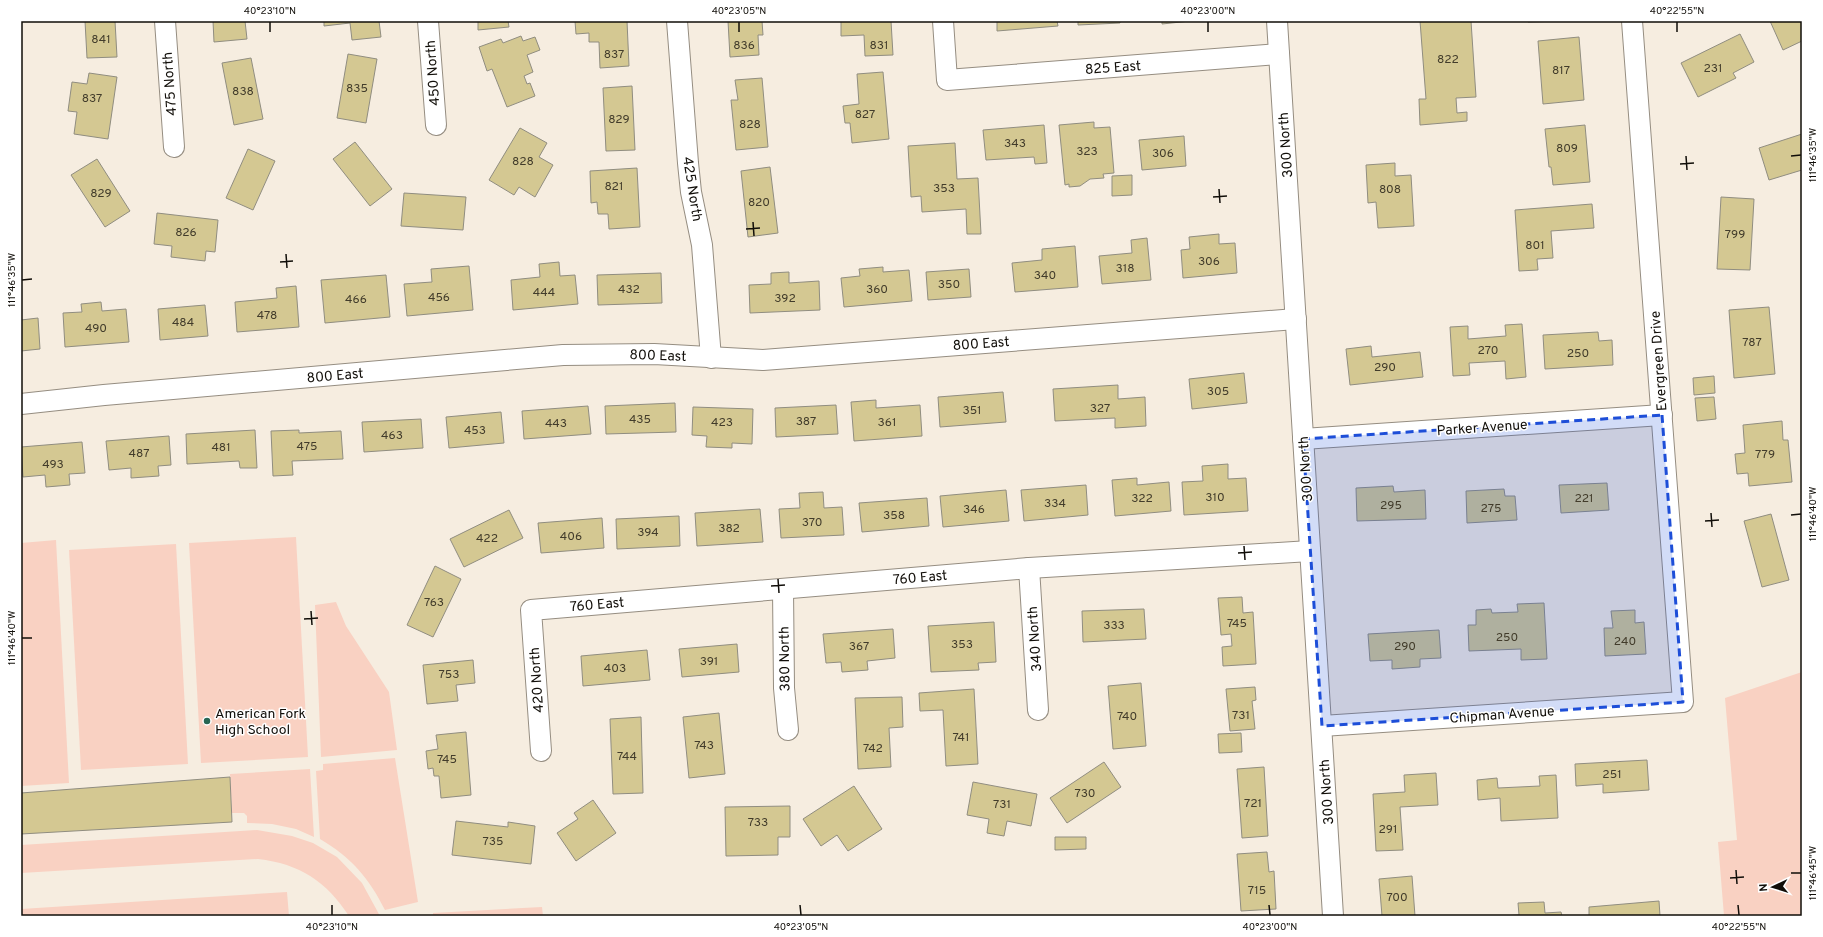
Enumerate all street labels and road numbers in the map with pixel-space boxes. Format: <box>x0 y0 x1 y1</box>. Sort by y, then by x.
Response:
street label: 450 North <box>423 39 444 106</box>
street label: 475 North <box>160 51 181 116</box>
street label: 825 East <box>1084 58 1142 79</box>
street label: 300 North <box>1276 112 1297 178</box>
street label: 425 North <box>678 156 705 223</box>
street label: Evergreen Drive <box>1648 310 1671 412</box>
street label: 800 East <box>952 334 1010 355</box>
street label: 800 East <box>629 347 687 366</box>
street label: 800 East <box>306 366 364 387</box>
street label: Parker Avenue <box>1436 417 1528 440</box>
street label: 300 North <box>1296 436 1317 502</box>
street label: 760 East <box>892 568 948 589</box>
street label: 760 East <box>569 595 625 616</box>
street label: 340 North <box>1025 606 1046 672</box>
street label: 380 North <box>776 626 795 692</box>
street label: 420 North <box>527 646 548 713</box>
street label: Chipman Avenue <box>1449 703 1555 728</box>
street label: 300 North <box>1317 759 1338 825</box>

